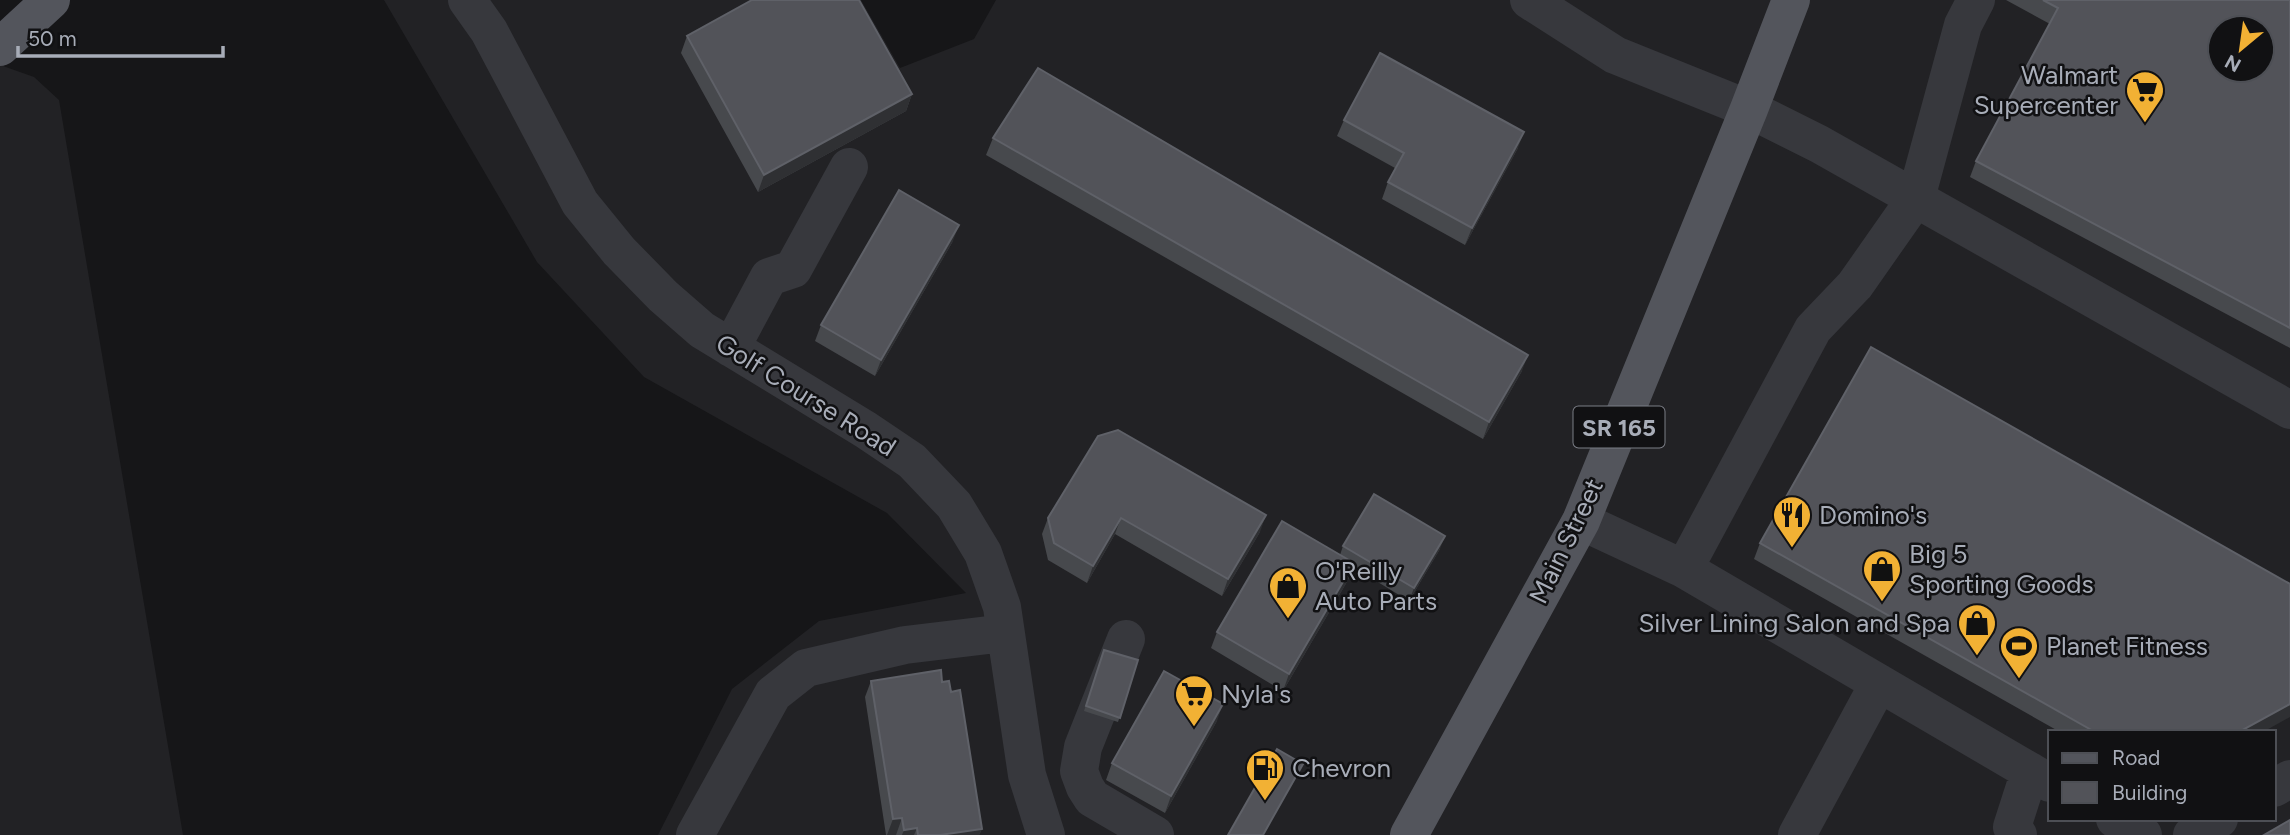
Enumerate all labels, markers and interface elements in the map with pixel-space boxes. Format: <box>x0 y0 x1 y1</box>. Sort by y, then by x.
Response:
scale bar <box>18 14 222 58</box>
north arrow <box>2206 14 2276 84</box>
text: 50 m <box>28 26 77 51</box>
text: N <box>2221 50 2245 77</box>
place label: Walmart Supercenter <box>1974 59 2118 121</box>
supermarket icon: Walmart Supercenter <box>2124 69 2166 124</box>
street label: Golf Course Road <box>710 327 902 463</box>
road number: SR 165 <box>1574 406 1664 448</box>
street label: Main Street <box>1522 473 1610 609</box>
restaurant icon: Domino's <box>1771 494 1813 549</box>
place label: Domino's <box>1819 499 1927 531</box>
place label: Big 5 Sporting Goods <box>1909 538 2094 600</box>
shop icon: Big 5 Sporting Goods <box>1861 548 1903 603</box>
place label: O'Reilly Auto Parts <box>1315 555 1437 617</box>
shop icon: O'Reilly Auto Parts <box>1267 565 1309 620</box>
shop icon: Silver Lining Salon and Spa <box>1956 602 1998 657</box>
place label: Silver Lining Salon and Spa <box>1638 607 1950 639</box>
sports icon: Planet Fitness <box>1998 625 2040 680</box>
place label: Planet Fitness <box>2046 630 2208 662</box>
supermarket icon: Nyla's <box>1173 673 1215 728</box>
place label: Nyla's <box>1221 678 1291 710</box>
legend <box>2048 730 2276 821</box>
text: Road <box>2112 745 2160 770</box>
fuel station icon: Chevron <box>1244 747 1286 802</box>
place label: Chevron <box>1292 752 1391 784</box>
text: Building <box>2112 780 2187 805</box>

